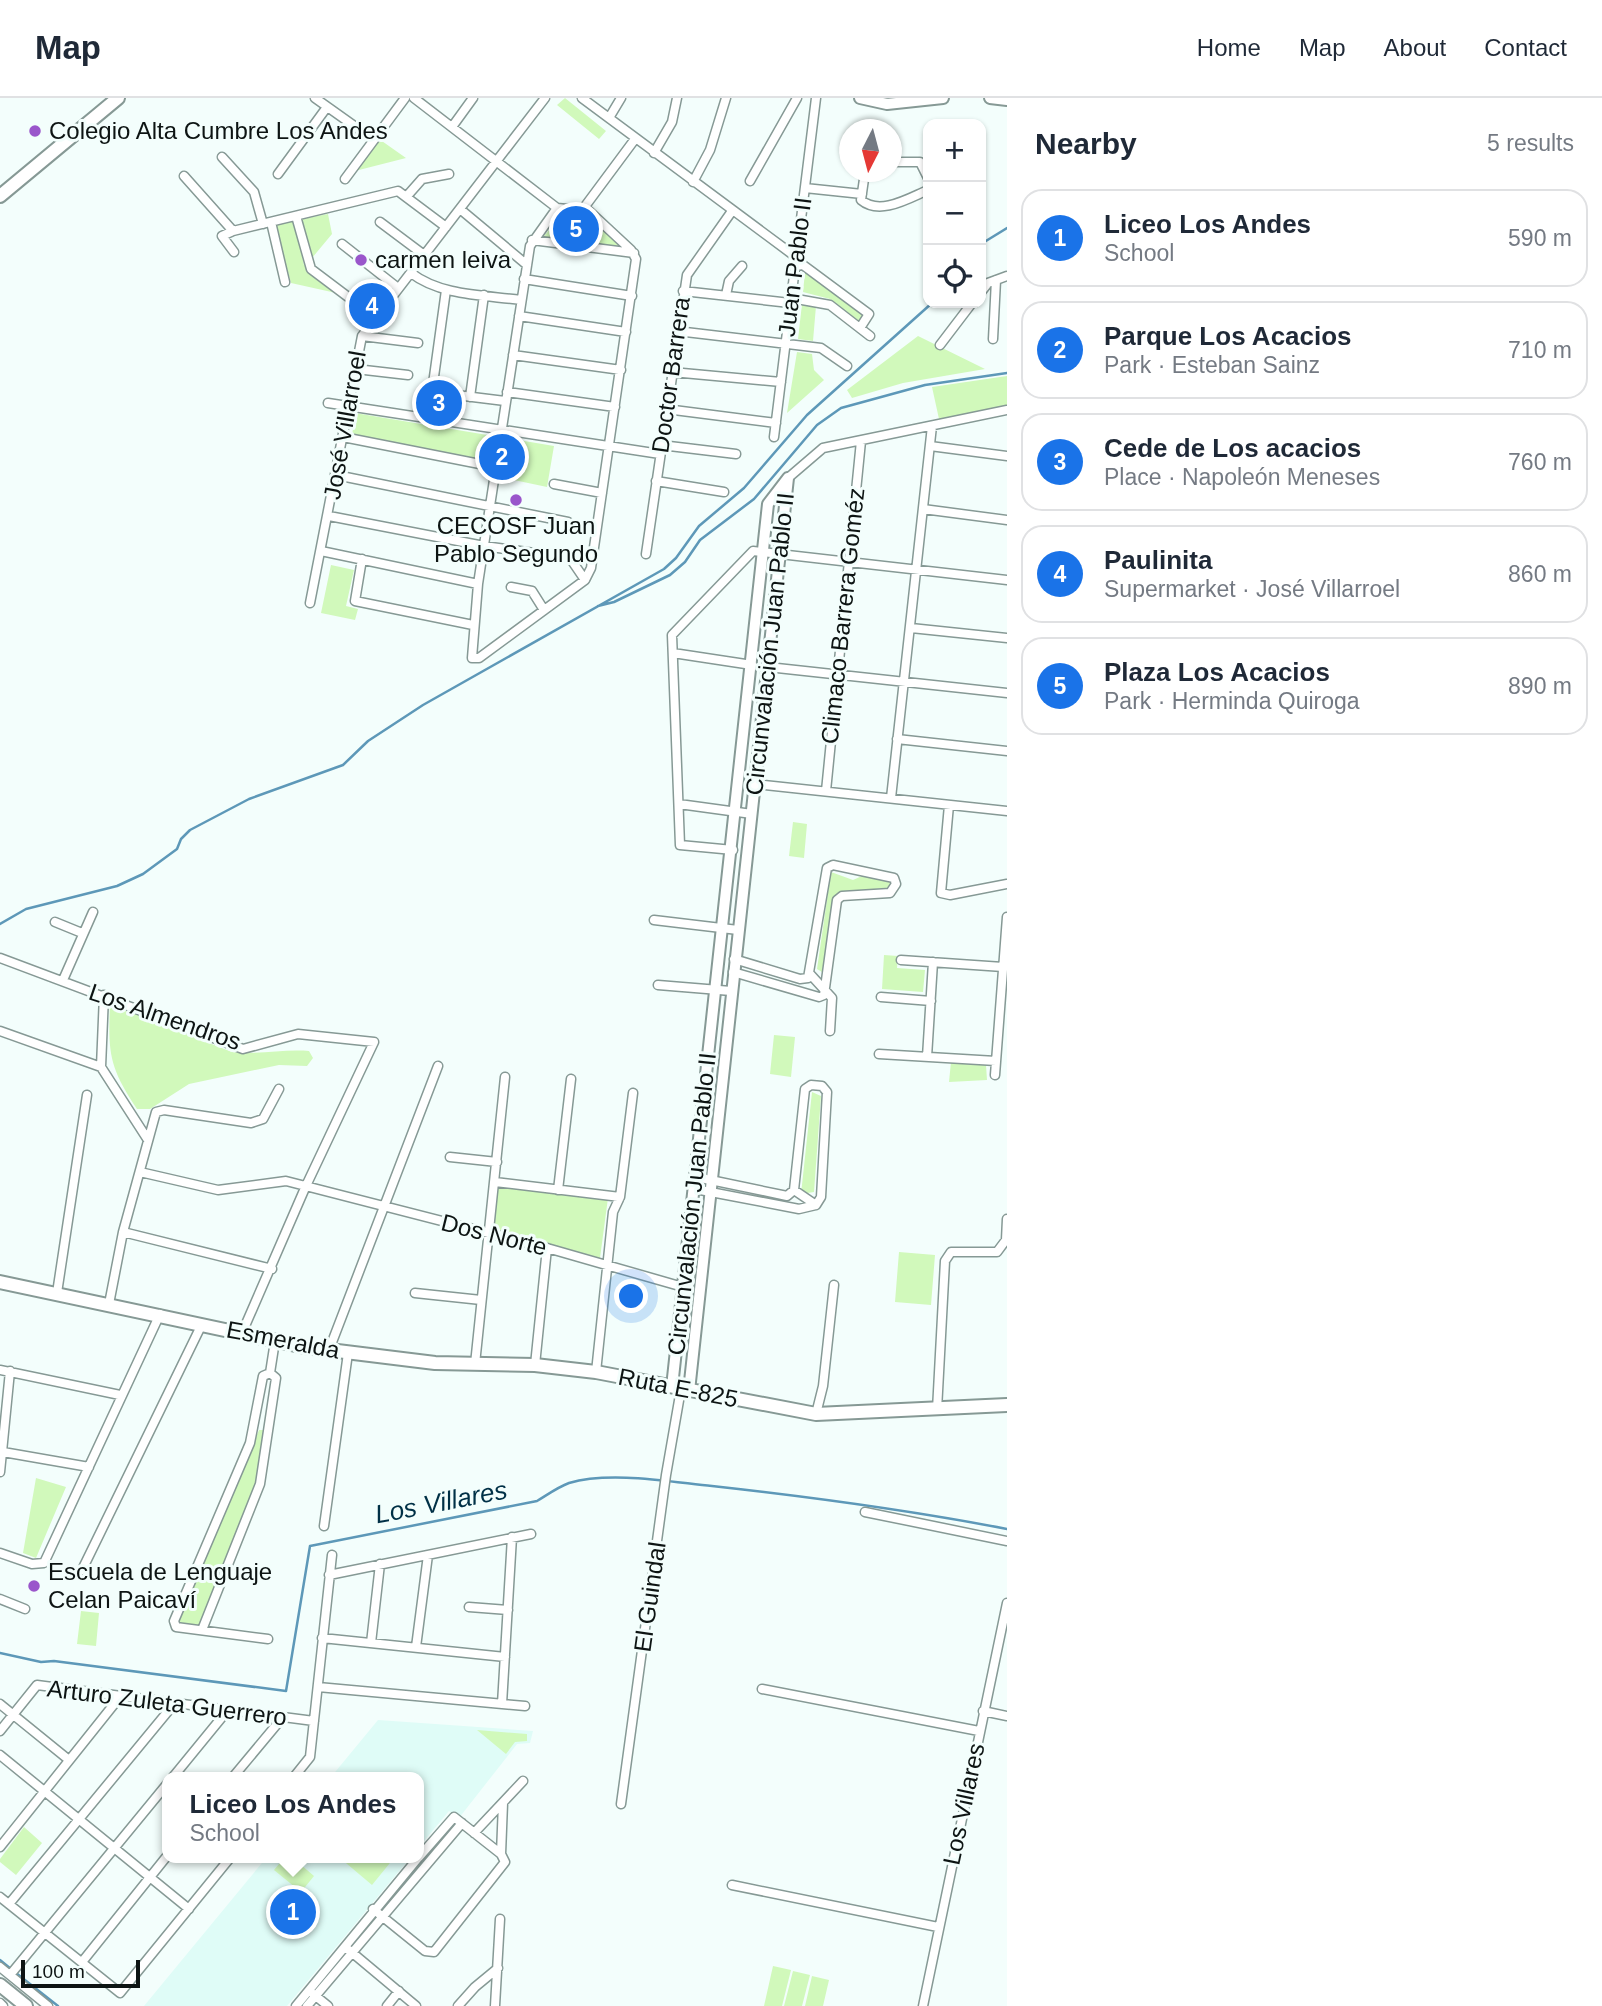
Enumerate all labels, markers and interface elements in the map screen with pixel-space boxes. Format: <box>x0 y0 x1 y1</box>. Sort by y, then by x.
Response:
text: Map <box>35 29 101 66</box>
text: Home <box>1197 34 1261 61</box>
text: Map <box>1299 34 1346 61</box>
text: About <box>1384 34 1446 61</box>
text: Contact <box>1484 34 1567 61</box>
place label: Colegio Alta Cumbre Los Andes <box>49 117 388 144</box>
north arrow <box>839 119 902 182</box>
map controls <box>923 119 986 308</box>
button: + <box>923 119 986 182</box>
marker: Colegio Alta Cumbre Los Andes <box>27 123 43 139</box>
text: Nearby <box>1035 127 1137 160</box>
text: 5 results <box>1487 130 1574 156</box>
button: − <box>923 182 986 245</box>
street label: Juan Pablo II <box>773 196 816 338</box>
pin: 5 <box>553 203 599 255</box>
text: Liceo Los Andes <box>1104 209 1311 239</box>
text: 1 <box>1054 225 1066 251</box>
text: 590 m <box>1508 225 1572 251</box>
text: School <box>1104 240 1174 266</box>
button: locate <box>923 245 986 308</box>
place label: carmen leiva <box>375 246 512 273</box>
marker: carmen leiva <box>353 252 369 268</box>
pin: 4 <box>349 280 395 332</box>
street label: Doctor Barrera <box>646 294 695 455</box>
text: Parque Los Acacios <box>1104 321 1352 351</box>
text: 2 <box>1054 337 1066 363</box>
text: 710 m <box>1508 337 1572 363</box>
street label: José Villarroel <box>318 349 371 501</box>
text: Park · Esteban Sainz <box>1104 352 1320 378</box>
pin: 3 <box>416 377 462 429</box>
pin: 2 <box>479 431 525 483</box>
text: Cede de Los acacios <box>1104 433 1361 463</box>
text: 3 <box>1054 449 1066 475</box>
text: 760 m <box>1508 449 1572 475</box>
text: Place · Napoleón Meneses <box>1104 464 1380 490</box>
street label: Climaco Barrera Goméz <box>816 487 869 745</box>
street label: Circunvalación Juan Pablo II <box>740 491 799 797</box>
marker: CECOSF Juan Pablo Segundo <box>508 492 524 508</box>
place label: CECOSF Juan Pablo Segundo <box>434 512 598 567</box>
text: Paulinita <box>1104 545 1212 575</box>
text: 4 <box>1054 561 1066 587</box>
text: 860 m <box>1508 561 1572 587</box>
text: Supermarket · José Villarroel <box>1104 576 1400 602</box>
text: Plaza Los Acacios <box>1104 657 1330 687</box>
text: 5 <box>1054 673 1066 699</box>
text: 890 m <box>1508 673 1572 699</box>
text: Park · Herminda Quiroga <box>1104 688 1360 714</box>
street label: Los Almendros <box>86 978 245 1055</box>
street label: Circunvalación Juan Pablo II <box>662 1051 721 1357</box>
street label: Dos Norte <box>438 1208 550 1261</box>
your location <box>614 1279 648 1313</box>
street label: Esmeralda <box>224 1315 343 1364</box>
street label: Ruta E-825 <box>616 1363 740 1412</box>
water label: Los Villares <box>372 1474 510 1530</box>
street label: El Guindal <box>628 1540 671 1654</box>
place label: Escuela de Lenguaje Celan Paicaví <box>48 1558 272 1613</box>
marker: Escuela de Lenguaje Celan Paicaví <box>26 1578 42 1594</box>
street label: Arturo Zuleta Guerrero <box>46 1674 289 1731</box>
street label: Los Villares <box>937 1741 990 1867</box>
popup <box>162 1772 424 1863</box>
text: Liceo Los Andes <box>189 1789 397 1819</box>
text: School <box>189 1820 260 1846</box>
pin: 1 <box>270 1886 316 1938</box>
scale bar <box>21 1957 140 1989</box>
text: 100 m <box>32 1961 85 1982</box>

